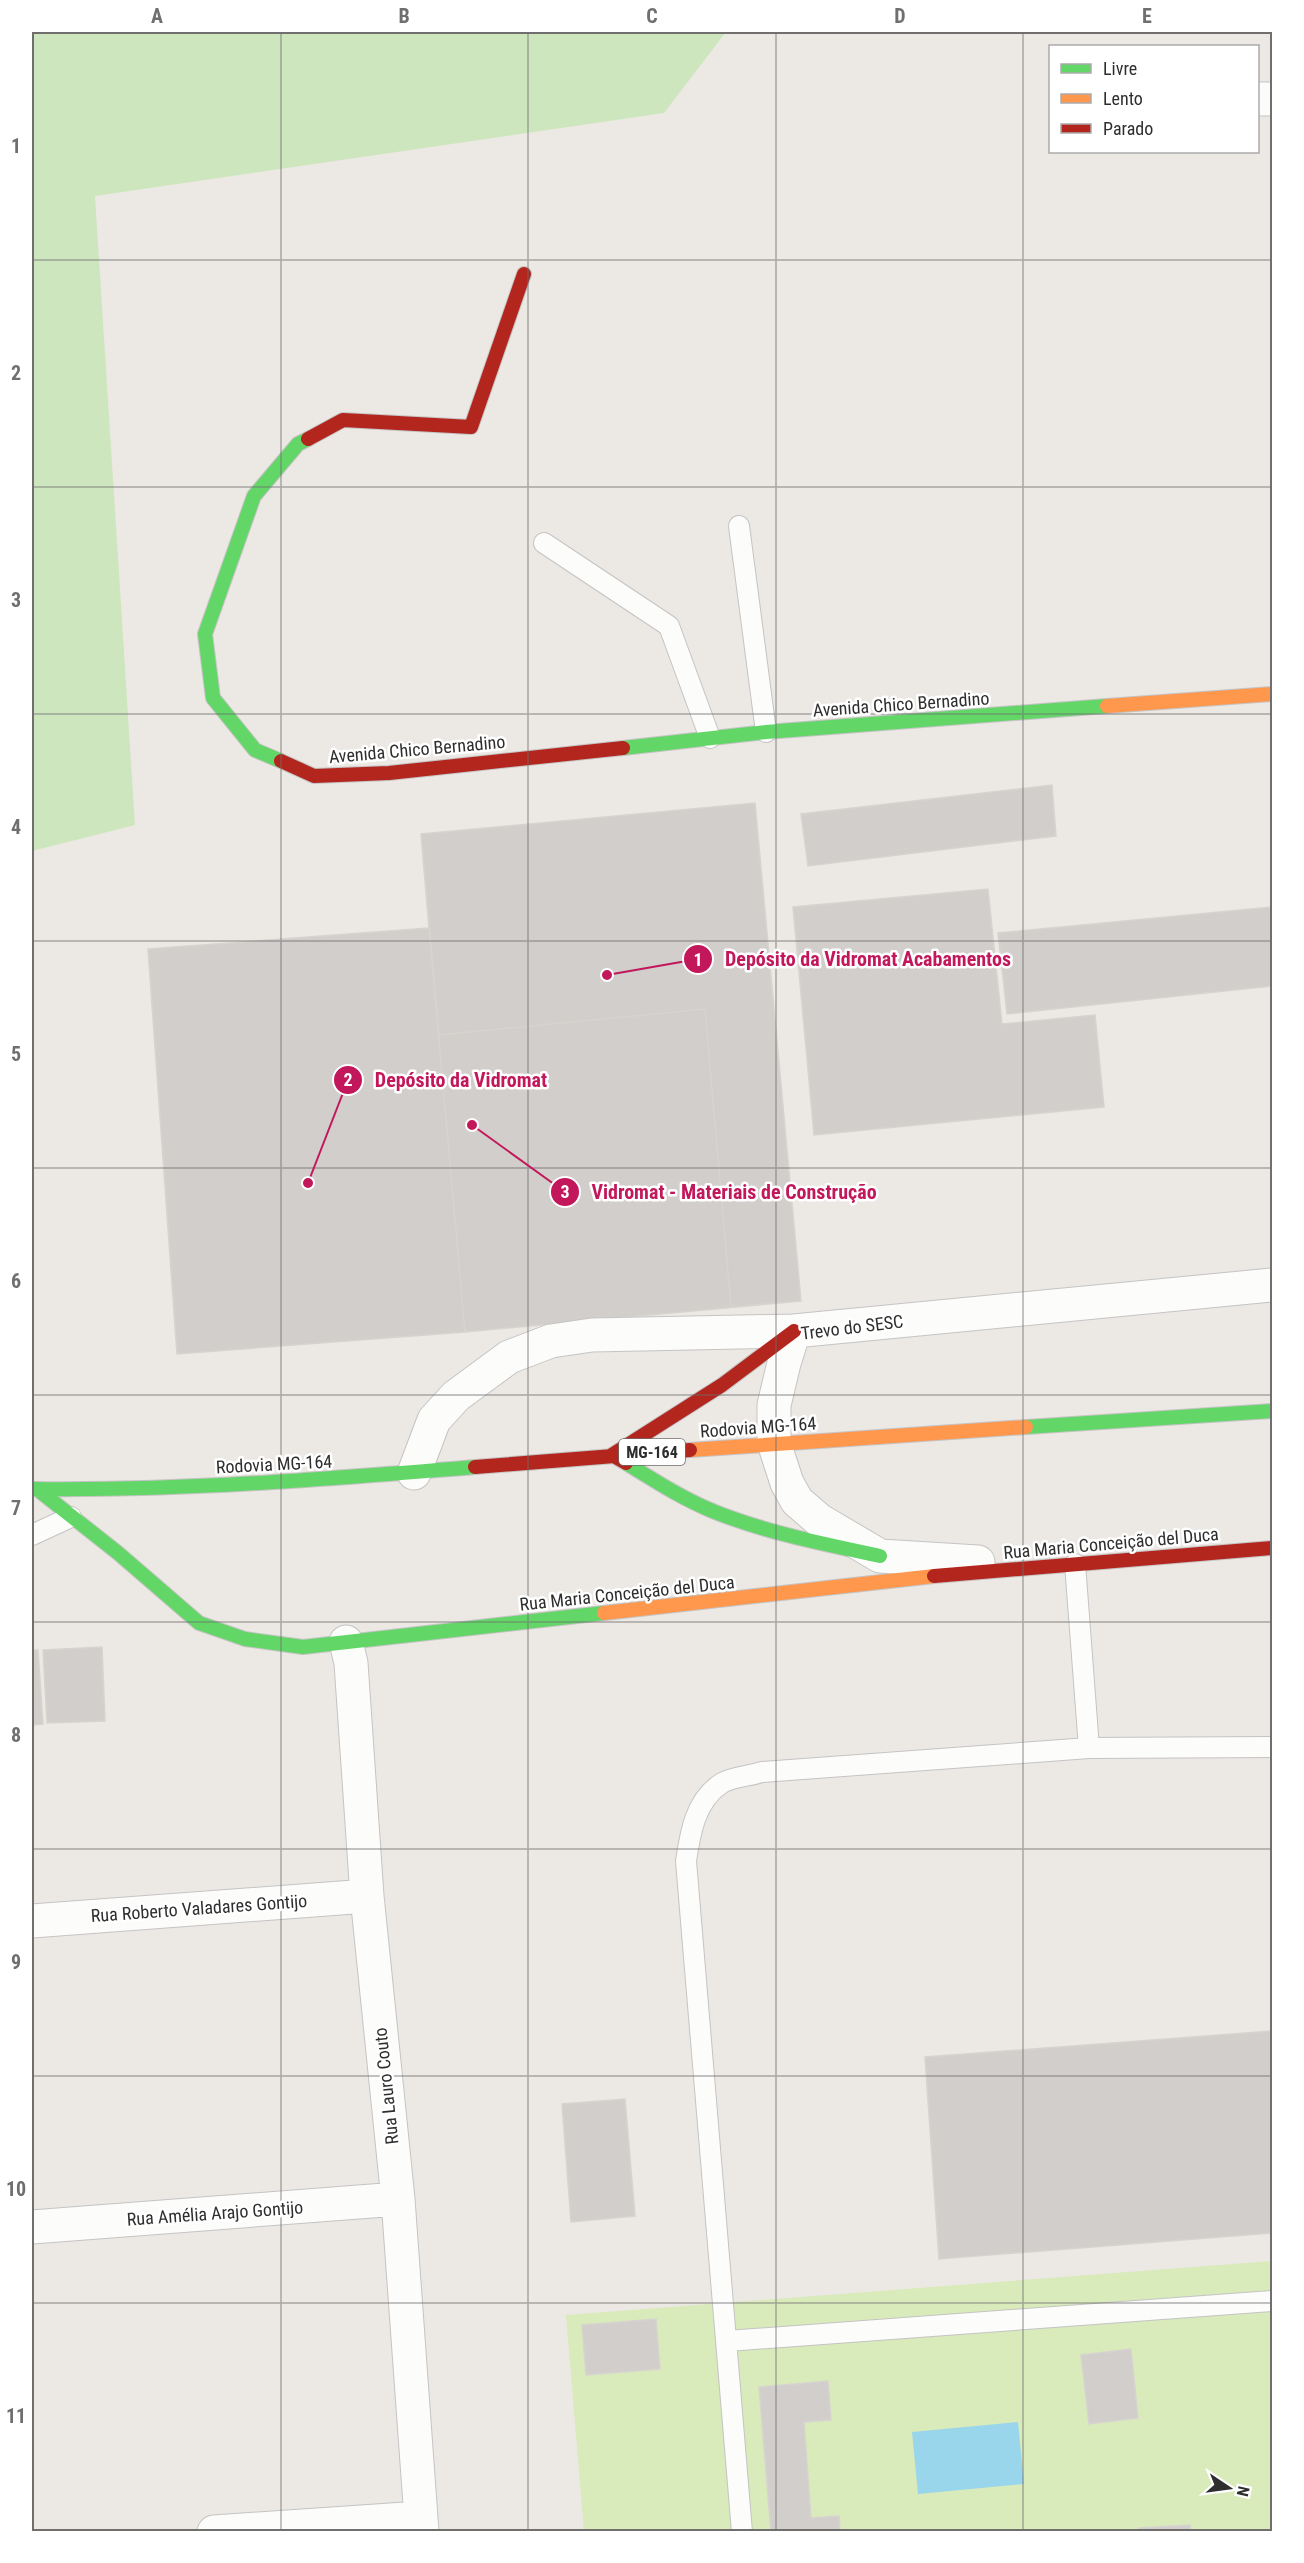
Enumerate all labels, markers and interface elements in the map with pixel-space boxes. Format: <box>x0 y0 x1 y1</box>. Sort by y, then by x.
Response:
text: A <box>151 4 163 28</box>
text: B <box>398 4 410 28</box>
text: C <box>646 4 658 28</box>
text: D <box>894 4 906 28</box>
text: E <box>1142 4 1152 28</box>
legend <box>1049 45 1259 153</box>
text: Livre <box>1103 58 1137 79</box>
text: Lento <box>1103 88 1143 109</box>
text: Parado <box>1103 118 1153 139</box>
text: 1 <box>11 134 21 158</box>
text: 2 <box>11 361 21 385</box>
text: 3 <box>11 588 21 612</box>
street label: Avenida Chico Bernadino <box>812 687 990 721</box>
street label: Avenida Chico Bernadino <box>328 731 506 767</box>
text: 4 <box>11 815 21 839</box>
callout: Depósito da Vidromat Acabamentos <box>683 940 1023 978</box>
text: Depósito da Vidromat Acabamentos <box>725 947 1011 971</box>
text: 1 <box>693 949 703 970</box>
text: 5 <box>11 1042 21 1066</box>
callout: Depósito da Vidromat <box>333 1061 559 1099</box>
text: Depósito da Vidromat <box>375 1068 547 1092</box>
text: 2 <box>343 1069 353 1090</box>
callout: Vidromat - Materiais de Construção <box>550 1173 889 1211</box>
text: Vidromat - Materiais de Construção <box>591 1180 877 1204</box>
text: 3 <box>560 1181 570 1202</box>
text: 6 <box>11 1269 21 1293</box>
street label: Trevo do SESC <box>800 1310 904 1344</box>
street label: Rodovia MG-164 <box>699 1412 817 1442</box>
road number: MG-164 <box>619 1439 685 1465</box>
street label: Rodovia MG-164 <box>215 1450 333 1478</box>
text: 7 <box>11 1496 21 1520</box>
street label: Rua Maria Conceição del Duca <box>1002 1523 1220 1563</box>
street label: Rua Maria Conceição del Duca <box>518 1571 736 1615</box>
text: 8 <box>11 1723 21 1747</box>
street label: Rua Roberto Valadares Gontijo <box>90 1890 308 1926</box>
text: 9 <box>11 1950 21 1974</box>
street label: Rua Lauro Couto <box>369 2026 403 2146</box>
text: 10 <box>6 2177 26 2201</box>
street label: Rua Amélia Arajo Gontijo <box>126 2196 304 2230</box>
text: 11 <box>6 2404 26 2428</box>
north arrow <box>1199 2458 1259 2518</box>
text: N <box>1233 2484 1253 2498</box>

